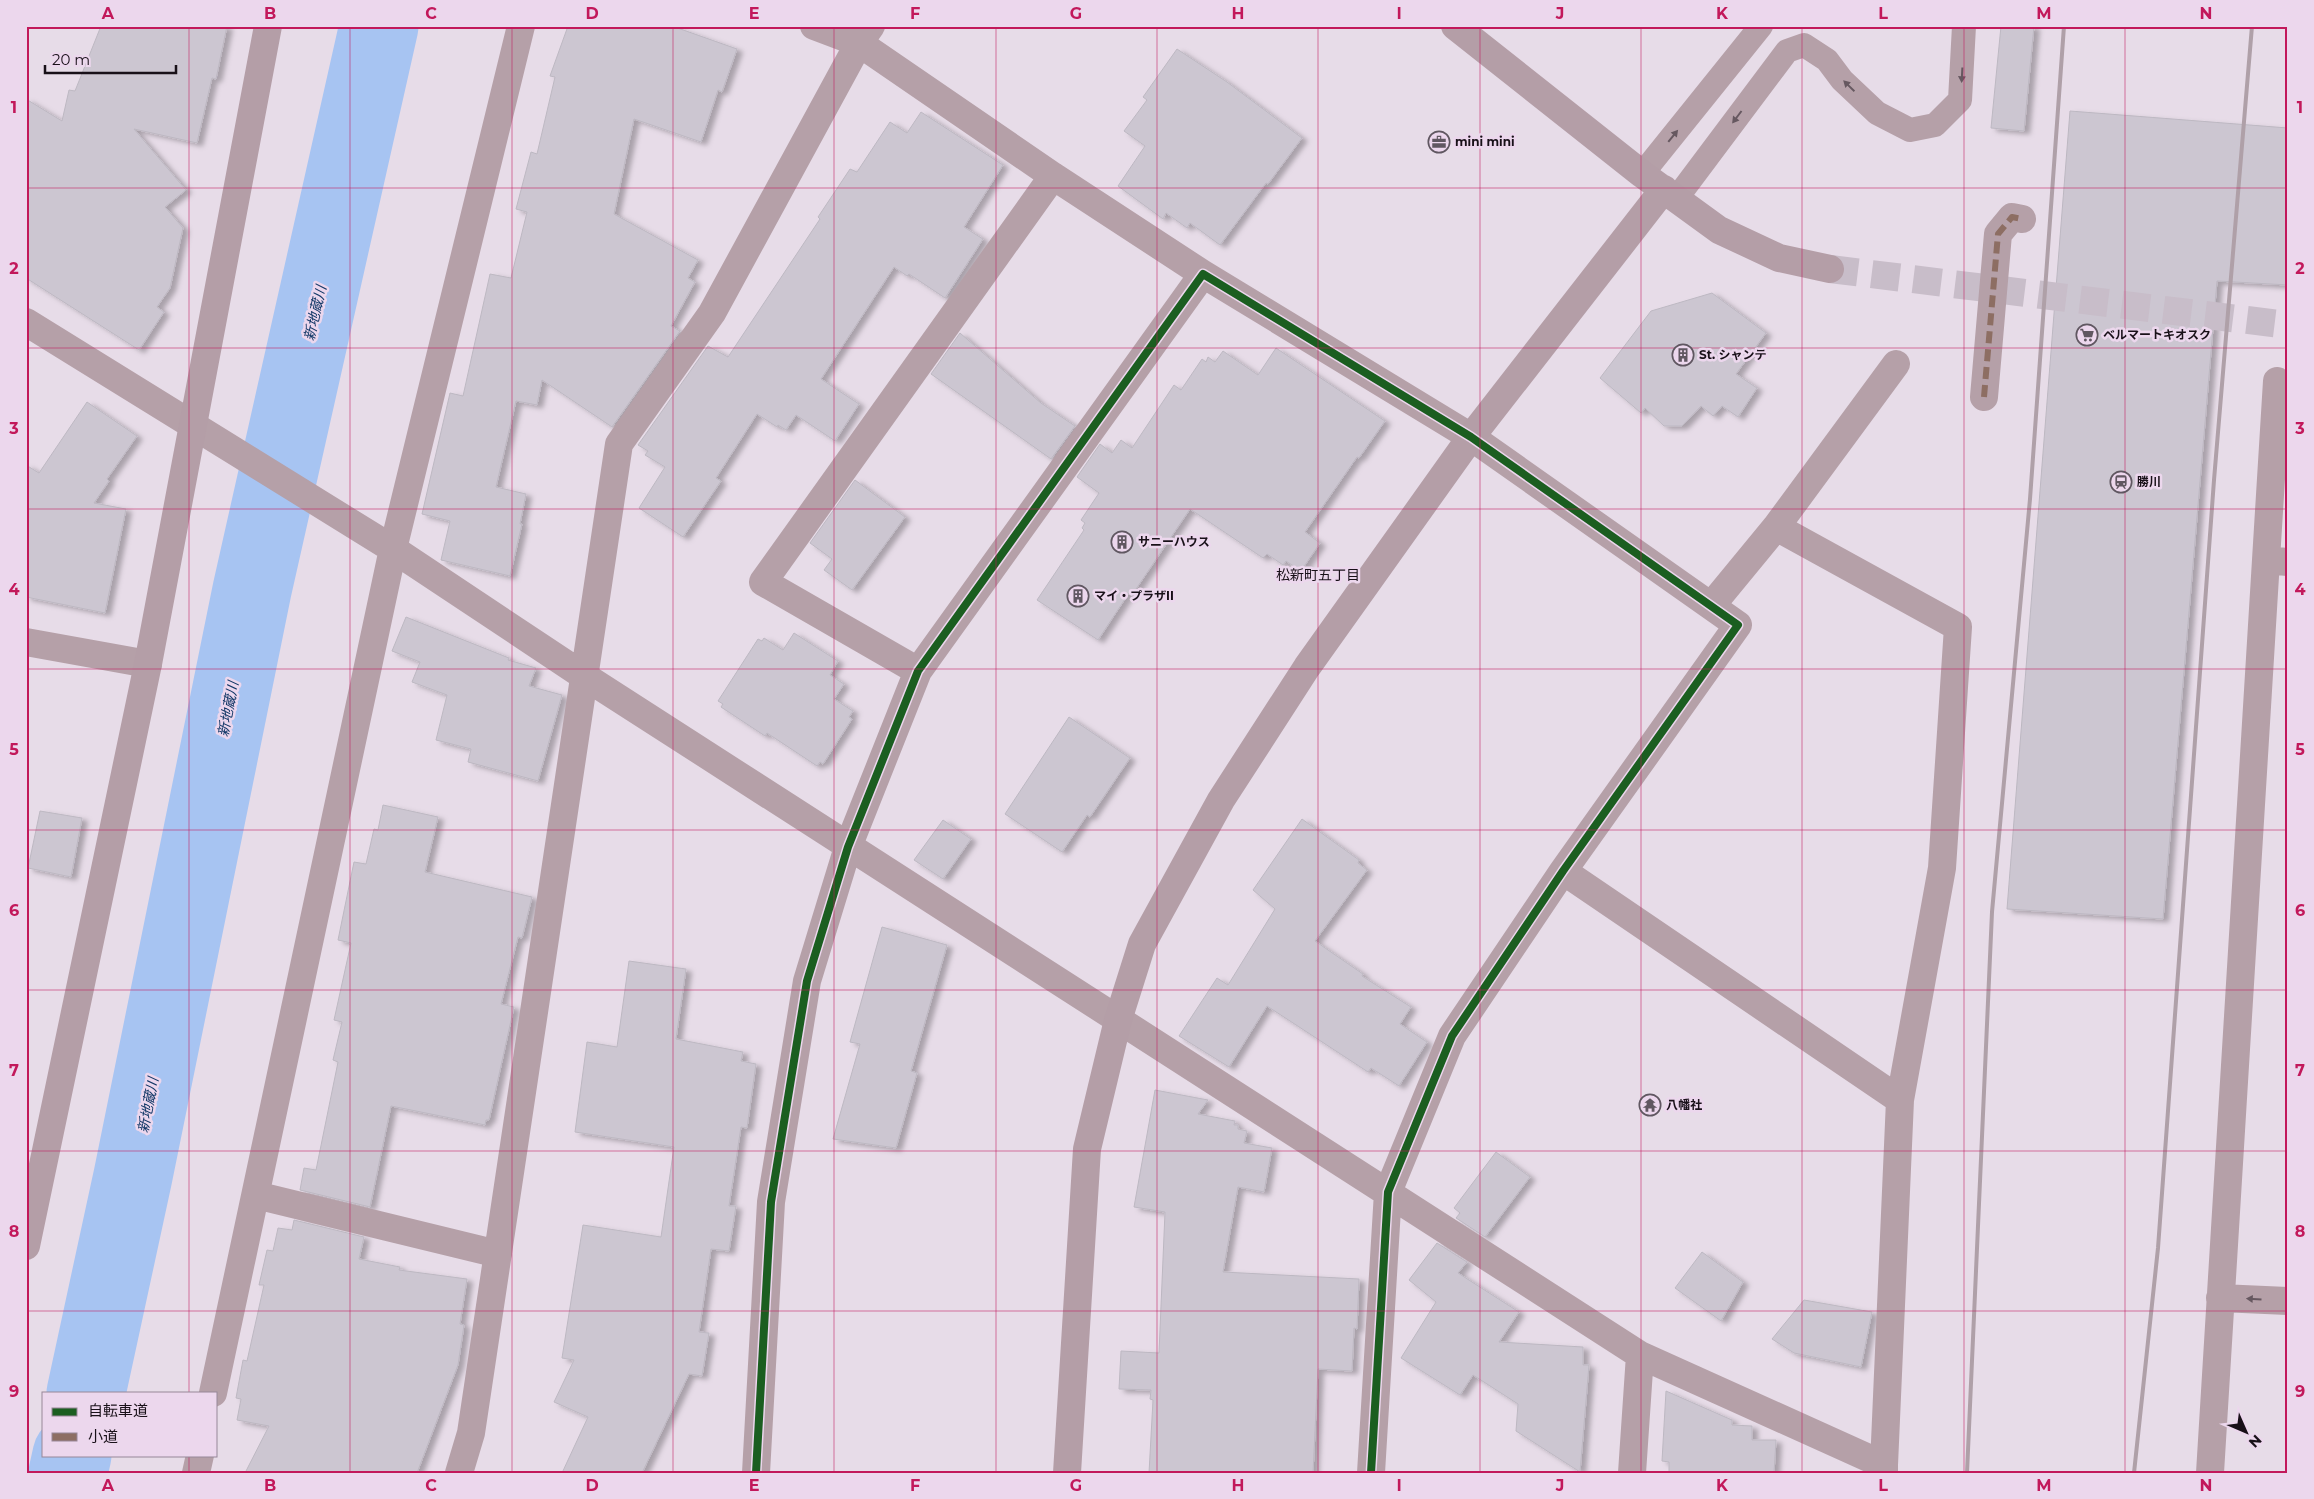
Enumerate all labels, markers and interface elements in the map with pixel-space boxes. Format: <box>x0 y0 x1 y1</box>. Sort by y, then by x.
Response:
text: A <box>101 4 115 23</box>
text: B <box>264 4 276 23</box>
text: C <box>425 4 437 23</box>
text: D <box>585 4 599 23</box>
text: E <box>749 4 759 23</box>
text: F <box>910 4 920 23</box>
text: G <box>1070 4 1082 23</box>
text: H <box>1232 4 1244 23</box>
text: I <box>1396 4 1402 23</box>
text: J <box>1555 4 1564 23</box>
text: K <box>1716 4 1729 23</box>
text: L <box>1878 4 1888 23</box>
text: M <box>2036 4 2052 23</box>
text: N <box>2200 4 2212 23</box>
scale bar <box>45 42 176 74</box>
text: 20 m <box>52 50 90 69</box>
one-way arrow <box>1957 67 1965 83</box>
one-way arrow <box>1843 80 1855 92</box>
text: 1 <box>11 98 17 117</box>
text: 1 <box>2297 98 2303 117</box>
one-way arrow <box>1732 110 1742 124</box>
office icon: mini mini <box>1427 130 1451 154</box>
one-way arrow <box>1667 130 1678 143</box>
place label: mini mini <box>1455 134 1515 149</box>
text: 2 <box>9 259 19 278</box>
text: 2 <box>2295 259 2305 278</box>
water label: 新地蔵川 <box>300 282 331 342</box>
supermarket icon: ベルマートキオスク <box>2075 323 2099 347</box>
place label: ベルマートキオスク <box>2103 327 2211 342</box>
building icon: St. シャンテ <box>1671 343 1695 367</box>
place label: St. シャンテ <box>1699 347 1767 362</box>
text: 3 <box>8 419 19 438</box>
text: 3 <box>2294 419 2305 438</box>
station icon: 勝川 <box>2109 470 2133 494</box>
place label: 勝川 <box>2137 474 2161 489</box>
building icon: サニーハウス <box>1110 530 1134 554</box>
place label: サニーハウス <box>1138 534 1210 549</box>
district label: 松新町五丁目 <box>1276 566 1360 584</box>
text: 4 <box>8 580 20 599</box>
text: 4 <box>2294 580 2306 599</box>
building icon: マイ・プラザII <box>1066 584 1090 608</box>
place label: マイ・プラザII <box>1094 588 1174 603</box>
water label: 新地蔵川 <box>214 678 243 738</box>
text: 5 <box>9 740 19 759</box>
text: 5 <box>2295 740 2305 759</box>
text: 6 <box>9 901 19 920</box>
text: 6 <box>2295 901 2305 920</box>
text: 7 <box>9 1061 19 1080</box>
text: 7 <box>2295 1061 2305 1080</box>
water label: 新地蔵川 <box>134 1074 163 1134</box>
temple icon: 八幡社 <box>1638 1093 1662 1117</box>
place label: 八幡社 <box>1666 1097 1702 1112</box>
text: 8 <box>9 1222 19 1241</box>
text: 8 <box>2295 1222 2305 1241</box>
one-way arrow <box>2246 1295 2262 1303</box>
text: 9 <box>9 1382 19 1401</box>
text: 9 <box>2295 1382 2305 1401</box>
legend <box>42 1392 218 1456</box>
text: 自転車道 <box>88 1401 148 1420</box>
north arrow <box>2222 1406 2272 1456</box>
text: 小道 <box>88 1427 118 1446</box>
text: N <box>2245 1431 2266 1452</box>
text: A <box>101 1476 115 1495</box>
text: B <box>264 1476 276 1495</box>
text: C <box>425 1476 437 1495</box>
text: D <box>585 1476 599 1495</box>
text: E <box>749 1476 759 1495</box>
text: F <box>910 1476 920 1495</box>
text: G <box>1070 1476 1082 1495</box>
text: H <box>1232 1476 1244 1495</box>
text: I <box>1396 1476 1402 1495</box>
text: J <box>1555 1476 1564 1495</box>
text: K <box>1716 1476 1729 1495</box>
text: L <box>1878 1476 1888 1495</box>
text: M <box>2036 1476 2052 1495</box>
text: N <box>2200 1476 2212 1495</box>

